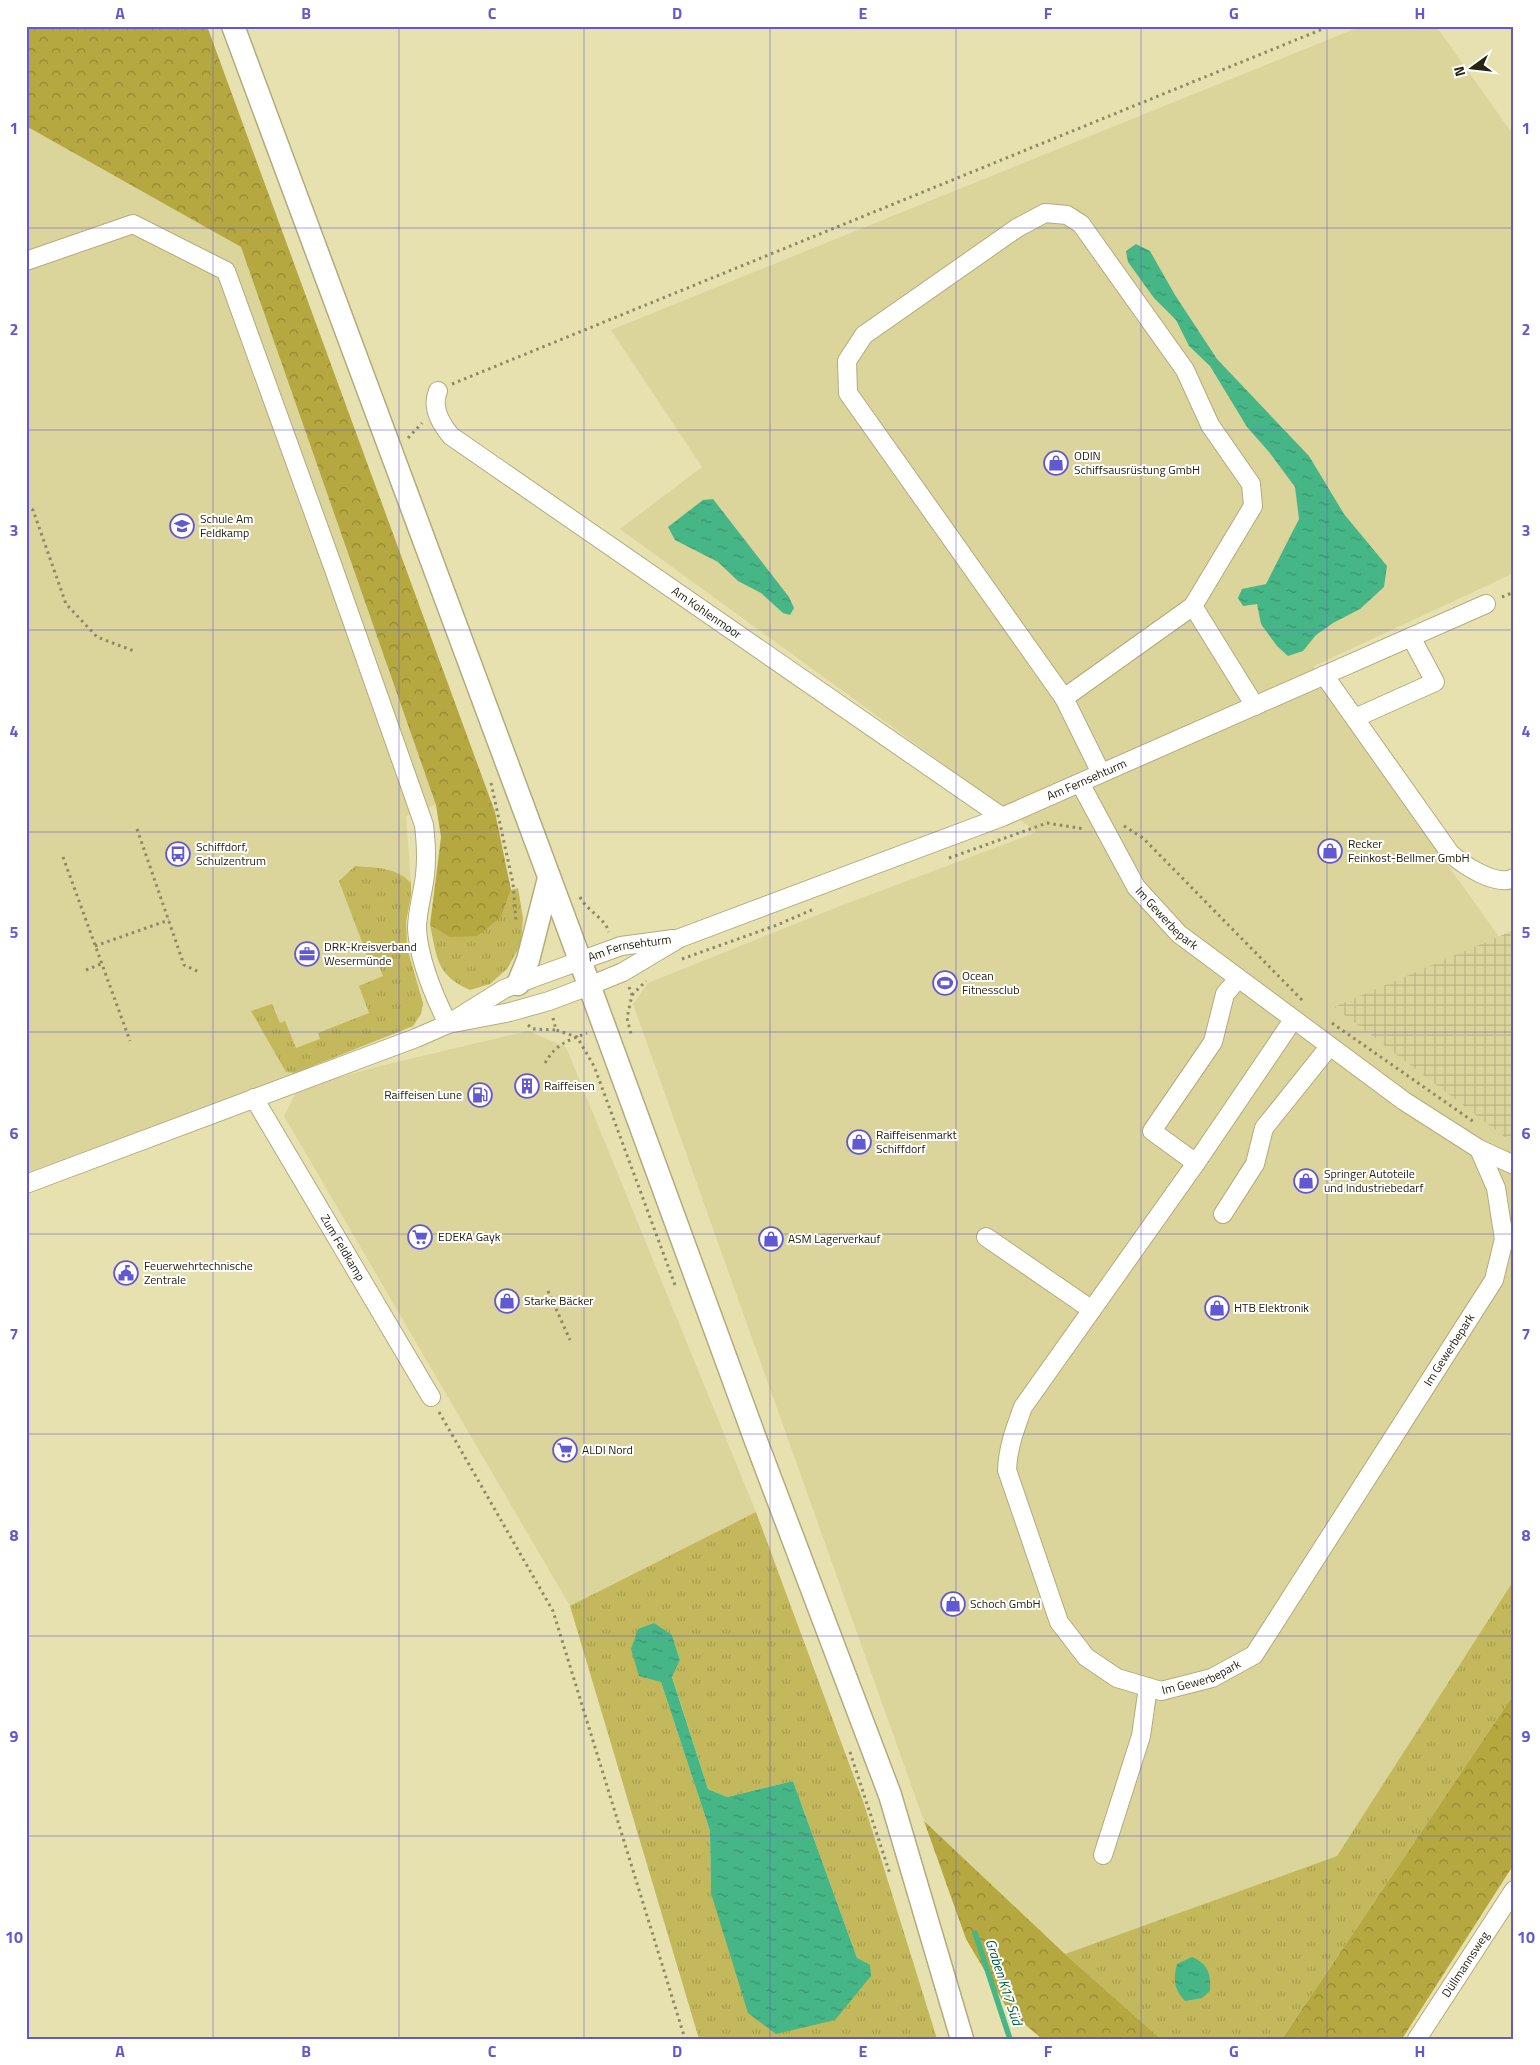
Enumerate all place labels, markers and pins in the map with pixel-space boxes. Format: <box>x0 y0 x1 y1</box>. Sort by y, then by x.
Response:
place label: ODIN Schiffsausrüstung GmbH <box>1074 446 1200 479</box>
shop icon: ODIN Schiffsausrüstung GmbH <box>1043 450 1069 476</box>
place label: Schule Am Feldkamp <box>200 509 253 542</box>
school or university icon: Schule Am Feldkamp <box>169 513 195 539</box>
place label: Recker Feinkost-Bellmer GmbH <box>1348 834 1470 867</box>
place label: Schiffdorf, Schulzentrum <box>196 837 266 870</box>
shop icon: Recker Feinkost-Bellmer GmbH <box>1317 838 1343 864</box>
bus stop icon: Schiffdorf, Schulzentrum <box>165 841 191 867</box>
place label: DRK-Kreisverband Wesermünde <box>324 937 417 970</box>
office icon: DRK-Kreisverband Wesermünde <box>294 941 320 967</box>
place label: Ocean Fitnessclub <box>962 966 1020 999</box>
sports icon: Ocean Fitnessclub <box>932 970 958 996</box>
building icon: Raiffeisen <box>514 1073 540 1099</box>
place label: Raiffeisen <box>544 1076 595 1095</box>
fuel station icon: Raiffeisen Lune <box>467 1082 493 1108</box>
place label: Raiffeisen Lune <box>384 1085 462 1104</box>
place label: Raiffeisenmarkt Schiffdorf <box>876 1125 958 1158</box>
shop icon: Raiffeisenmarkt Schiffdorf <box>846 1129 872 1155</box>
place label: Springer Autoteile und Industriebedarf <box>1324 1164 1423 1197</box>
shop icon: Springer Autoteile und Industriebedarf <box>1293 1168 1319 1194</box>
supermarket icon: EDEKA Gayk <box>407 1224 433 1250</box>
shop icon: ASM Lagerverkauf <box>758 1226 784 1252</box>
place label: EDEKA Gayk <box>438 1227 501 1246</box>
place label: ASM Lagerverkauf <box>788 1229 880 1248</box>
place label: Feuerwehrtechnische Zentrale <box>144 1256 253 1289</box>
public building icon: Feuerwehrtechnische Zentrale <box>113 1260 139 1286</box>
shop icon: Starke Bäcker <box>494 1288 520 1314</box>
place label: Starke Bäcker <box>524 1291 594 1310</box>
shop icon: HTB Elektronik <box>1204 1295 1230 1321</box>
place label: HTB Elektronik <box>1234 1298 1309 1317</box>
supermarket icon: ALDI Nord <box>552 1437 578 1463</box>
place label: ALDI Nord <box>582 1440 633 1459</box>
shop icon: Schoch GmbH <box>940 1591 966 1617</box>
place label: Schoch GmbH <box>970 1594 1041 1613</box>

